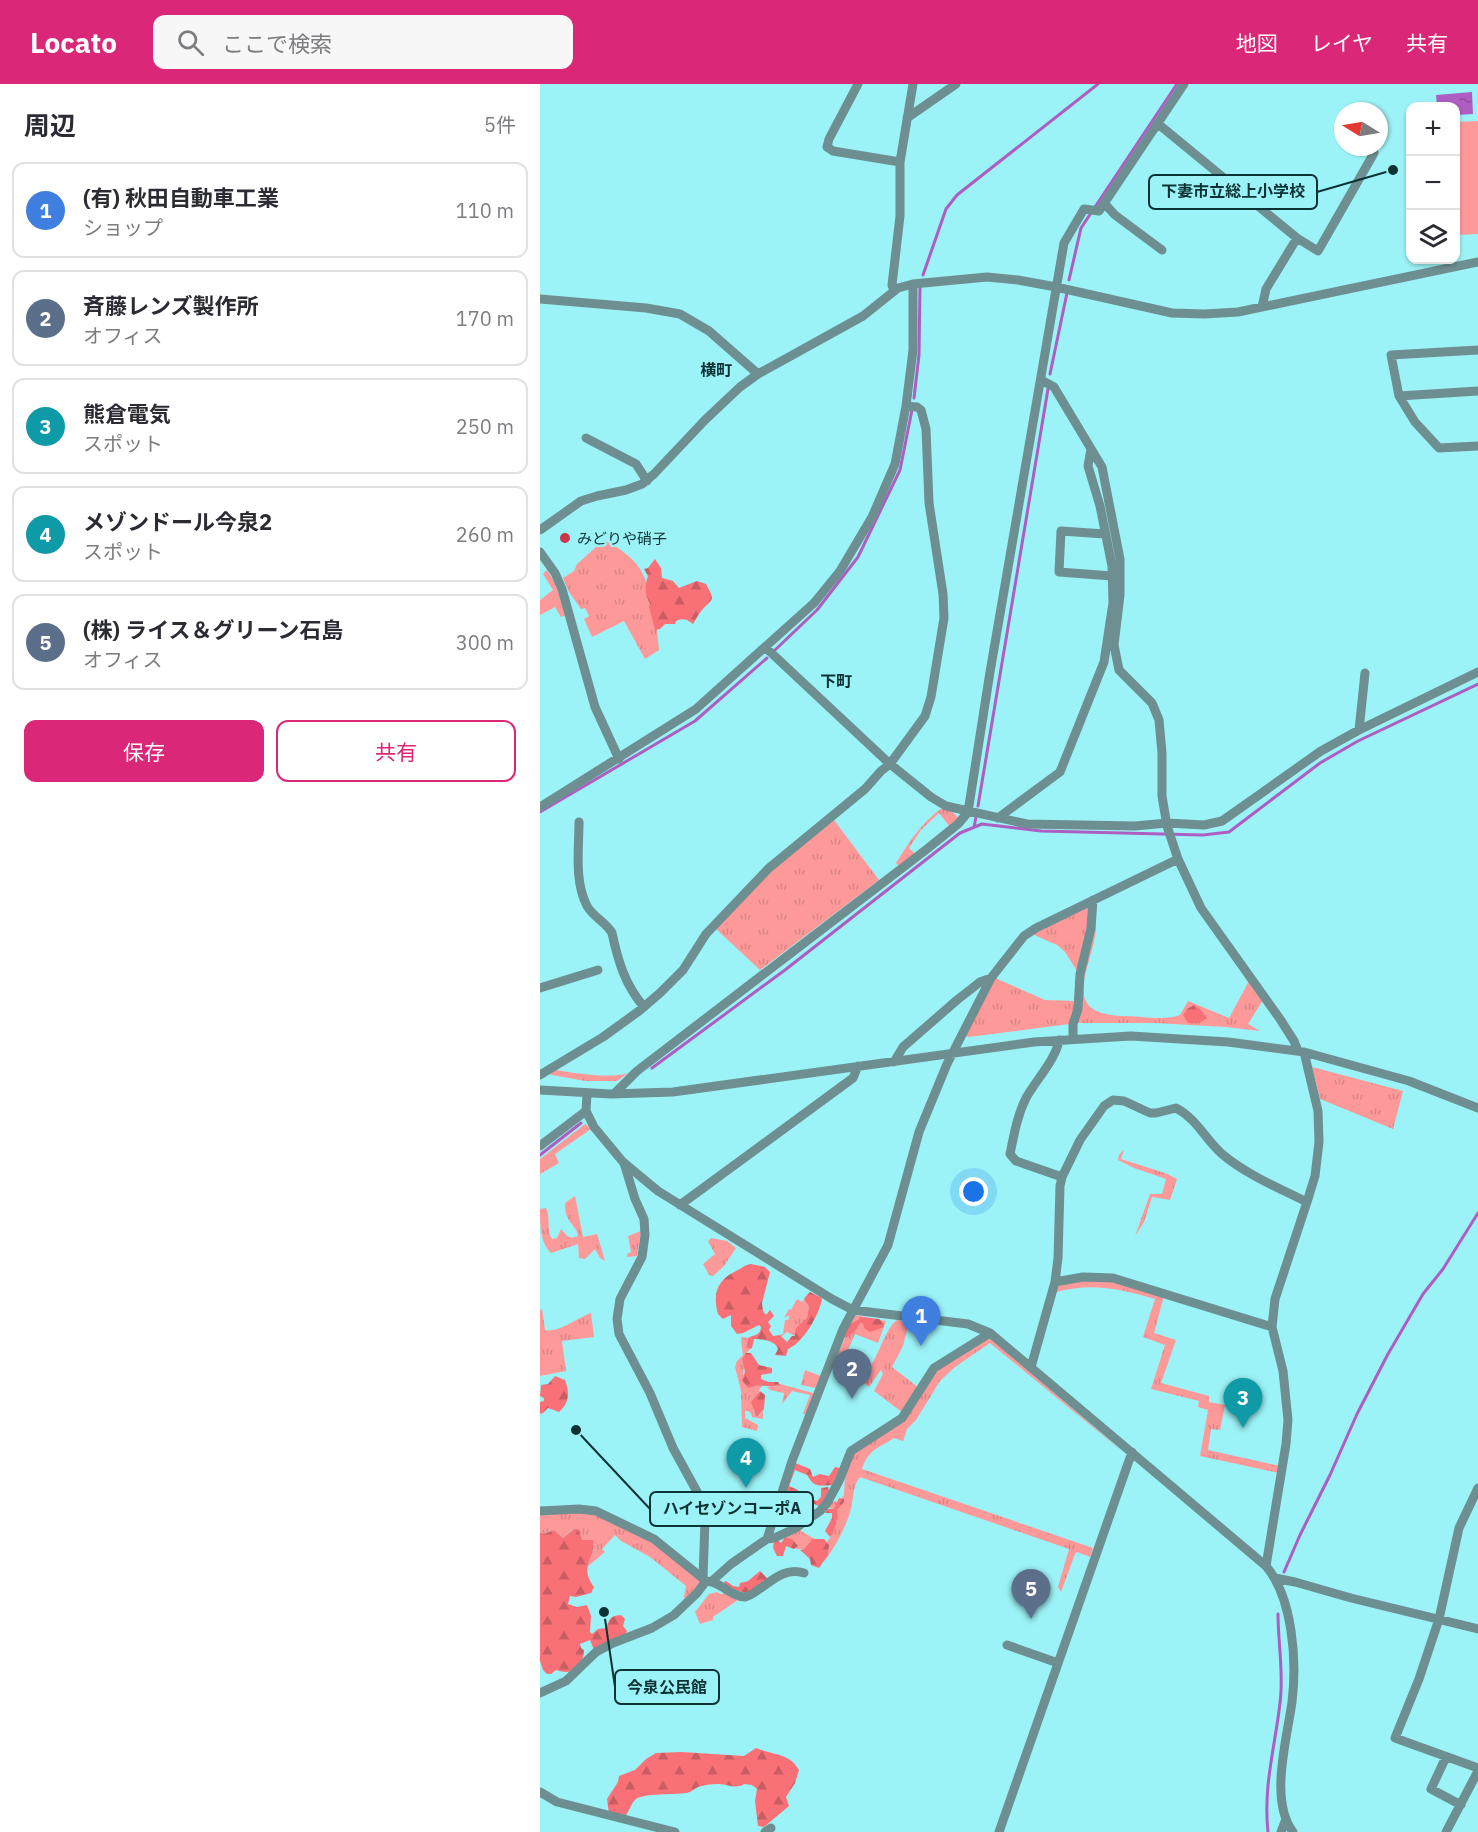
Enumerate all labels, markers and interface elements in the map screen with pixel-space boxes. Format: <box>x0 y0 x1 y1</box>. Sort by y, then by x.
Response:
search box <box>153 15 573 69</box>
text: Locato <box>30 24 117 61</box>
icon: search <box>174 26 207 59</box>
text: ここで検索 <box>222 29 332 58</box>
text: 地図 <box>1236 29 1278 57</box>
text: レイヤ <box>1311 29 1373 57</box>
text: 共有 <box>1406 29 1448 57</box>
north arrow <box>1334 102 1388 156</box>
map controls <box>1406 102 1460 264</box>
button: + <box>1406 102 1460 156</box>
text: 周辺 <box>24 108 76 142</box>
text: 5件 <box>484 111 516 138</box>
button: − <box>1406 156 1460 210</box>
callout: 下妻市立総上小学校 <box>1149 175 1317 209</box>
text: 下妻市立総上小学校 <box>1161 181 1305 201</box>
text: (有) 秋田自動車工業 <box>83 183 279 212</box>
text: 1 <box>40 197 52 224</box>
text: 110 m <box>456 197 514 224</box>
button: layers <box>1406 210 1460 264</box>
text: ショップ <box>83 214 163 241</box>
text: 斉藤レンズ製作所 <box>83 291 259 320</box>
text: 2 <box>40 305 52 332</box>
text: 170 m <box>456 305 514 332</box>
text: オフィス <box>83 322 163 349</box>
district label: 横町 <box>700 360 732 380</box>
text: 熊倉電気 <box>83 399 171 428</box>
text: 3 <box>40 413 52 440</box>
text: 250 m <box>456 413 514 440</box>
text: スポット <box>83 430 163 457</box>
text: メゾンドール今泉2 <box>83 507 272 536</box>
text: 4 <box>40 521 52 548</box>
text: 260 m <box>456 521 514 548</box>
place label: みどりや硝子 <box>577 529 667 548</box>
marker: みどりや硝子 <box>558 531 572 545</box>
text: スポット <box>83 538 163 565</box>
text: (株) ライス＆グリーン石島 <box>83 615 343 644</box>
text: 5 <box>40 629 52 656</box>
text: 300 m <box>456 629 514 656</box>
text: オフィス <box>83 646 163 673</box>
district label: 下町 <box>820 671 852 691</box>
button: 保存 <box>24 720 264 782</box>
button: 共有 <box>276 720 516 782</box>
your location <box>959 1177 988 1206</box>
pin: 1 <box>902 1296 940 1346</box>
pin: 2 <box>832 1350 872 1399</box>
pin: 3 <box>1224 1378 1262 1428</box>
pin: 4 <box>726 1438 766 1488</box>
callout: ハイセゾンコーポA <box>650 1492 813 1526</box>
text: ハイセゾンコーポA <box>663 1498 801 1518</box>
pin: 5 <box>1012 1570 1050 1619</box>
callout: 今泉公民館 <box>615 1670 719 1704</box>
text: 今泉公民館 <box>627 1677 707 1697</box>

